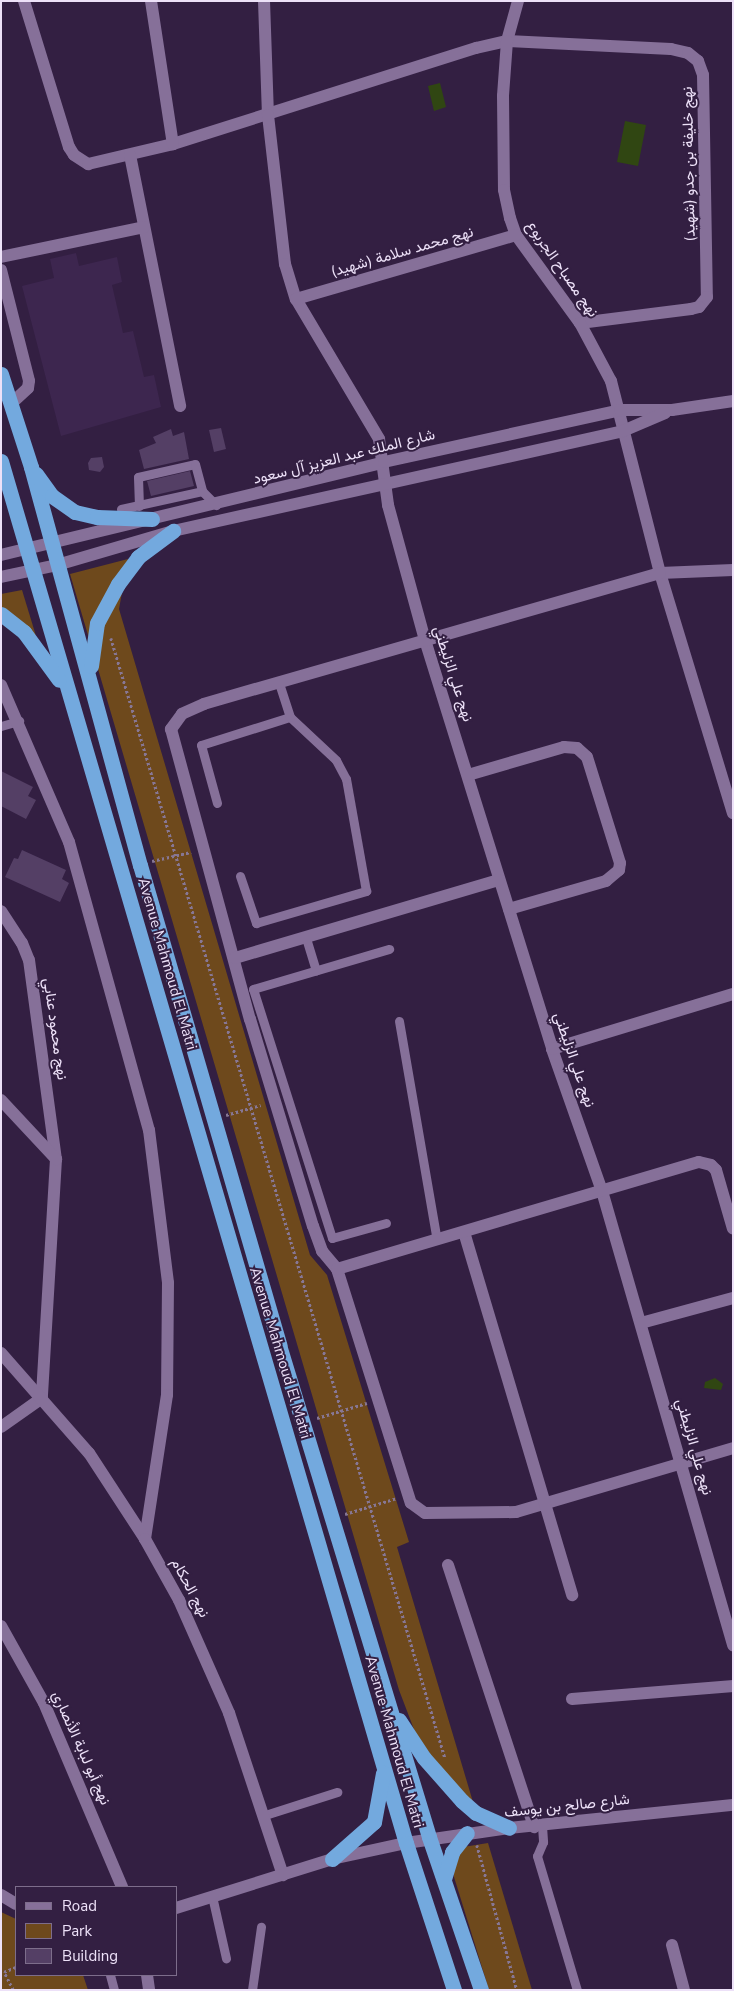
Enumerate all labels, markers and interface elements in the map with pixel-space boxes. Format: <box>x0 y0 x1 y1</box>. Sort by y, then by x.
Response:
street label: نهج خليفة بن جدو (شهيد) <box>679 86 699 242</box>
street label: نهج مصباح الجربوع <box>522 217 602 321</box>
street label: نهج محمد سلامة (شهيد) <box>329 223 475 281</box>
street label: شارع الملك عبد العزيز آل سعود <box>251 426 437 488</box>
street label: نهج علي الزليطني <box>429 624 477 724</box>
street label: Avenue Mahmoud El Matri <box>134 876 200 1052</box>
street label: نهج محمود عنابي <box>39 977 71 1081</box>
street label: نهج علي الزليطني <box>549 1010 599 1110</box>
street label: Avenue Mahmoud El Matri <box>245 1265 315 1441</box>
street label: نهج علي الزليطني <box>672 1397 716 1497</box>
street label: نهج الحكام <box>167 1555 213 1621</box>
street label: Avenue Mahmoud El Matri <box>361 1654 427 1830</box>
street label: نهج أبو لبابة الأنصاري <box>48 1688 114 1808</box>
street label: شارع صالح بن يوسف <box>503 1790 631 1822</box>
legend <box>15 1886 178 1976</box>
text: Road <box>62 1896 97 1916</box>
text: Park <box>62 1921 92 1941</box>
text: Building <box>62 1946 118 1966</box>

